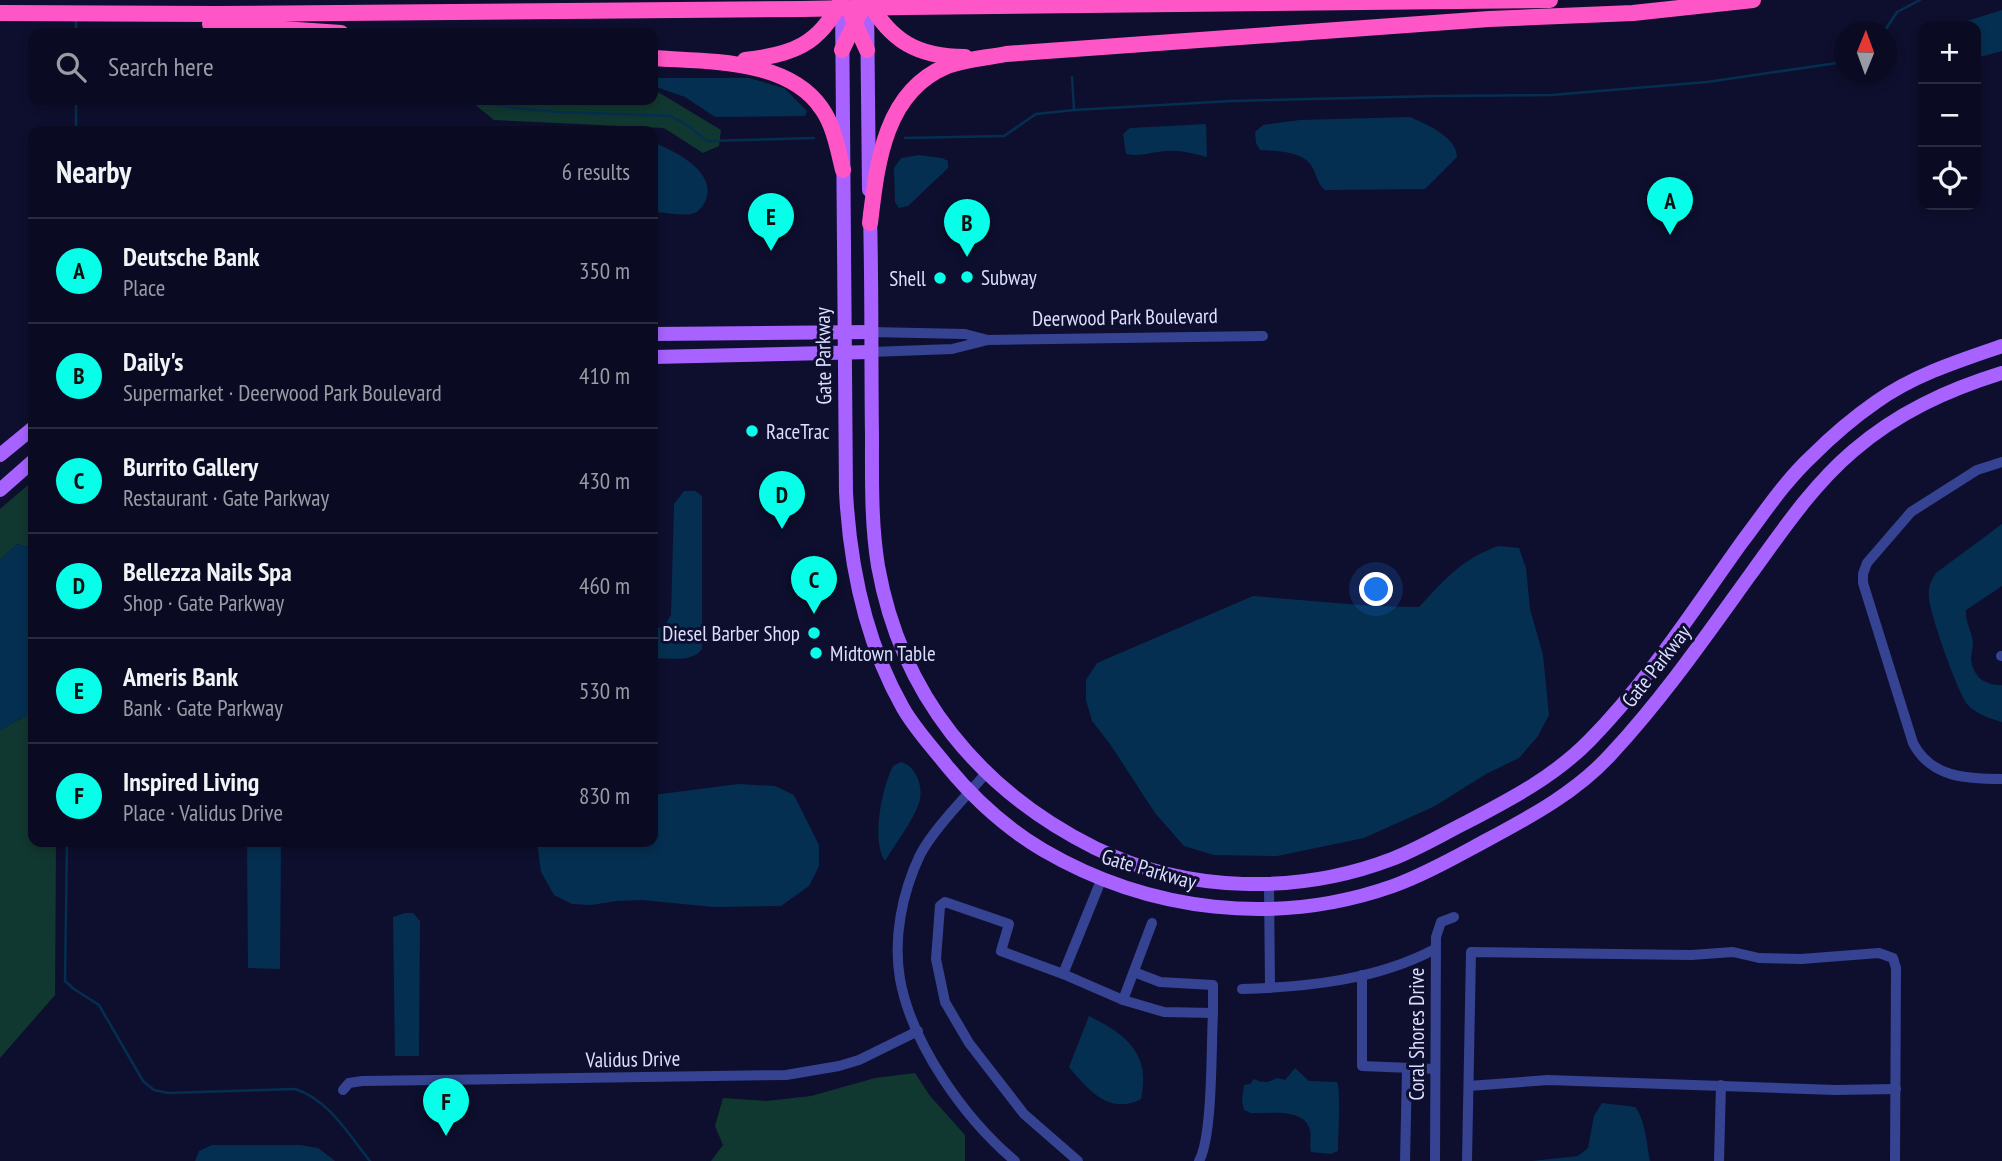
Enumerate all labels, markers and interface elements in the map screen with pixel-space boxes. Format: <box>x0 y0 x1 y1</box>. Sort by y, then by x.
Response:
north arrow <box>1834 21 1897 84</box>
map controls <box>1918 21 1981 210</box>
button: + <box>1918 21 1981 84</box>
search box <box>28 28 658 105</box>
icon: search <box>52 48 90 86</box>
text: Search here <box>108 50 214 83</box>
button: − <box>1918 84 1981 147</box>
button: locate <box>1918 147 1981 210</box>
text: Nearby <box>56 152 131 191</box>
text: 6 results <box>562 157 630 186</box>
pin: A <box>1647 177 1693 235</box>
pin: E <box>748 193 794 251</box>
pin: B <box>944 199 990 257</box>
text: Deutsche Bank <box>123 240 259 273</box>
text: A <box>73 256 85 285</box>
text: 350 m <box>579 256 630 285</box>
place label: Subway <box>981 264 1037 291</box>
place label: Shell <box>889 265 926 292</box>
marker: Subway <box>959 269 975 285</box>
marker: Shell <box>932 270 948 286</box>
text: Place <box>123 273 165 302</box>
street label: Deerwood Park Boulevard <box>1032 302 1218 332</box>
street label: Gate Parkway <box>809 307 837 405</box>
text: Daily's <box>123 345 183 378</box>
text: B <box>73 361 85 390</box>
text: 410 m <box>579 361 630 390</box>
text: Supermarket · Deerwood Park Boulevard <box>123 378 442 407</box>
place label: RaceTrac <box>766 418 830 445</box>
marker: RaceTrac <box>744 423 760 439</box>
text: Burrito Gallery <box>123 450 258 483</box>
text: C <box>74 466 84 495</box>
text: 430 m <box>579 466 630 495</box>
pin: D <box>759 471 805 529</box>
text: Restaurant · Gate Parkway <box>123 483 329 512</box>
text: Bellezza Nails Spa <box>123 555 292 588</box>
pin: C <box>791 556 837 614</box>
text: D <box>73 571 85 600</box>
text: 460 m <box>579 571 630 600</box>
your location <box>1359 572 1393 606</box>
text: Shop · Gate Parkway <box>123 588 284 617</box>
street label: Gate Parkway <box>1615 619 1697 713</box>
place label: Diesel Barber Shop <box>662 620 800 647</box>
marker: Diesel Barber Shop <box>806 625 822 641</box>
place label: Midtown Table <box>830 640 936 667</box>
marker: Midtown Table <box>808 645 824 661</box>
text: Ameris Bank <box>123 660 238 693</box>
text: E <box>74 676 84 705</box>
text: 530 m <box>579 676 630 705</box>
text: Bank · Gate Parkway <box>123 693 283 722</box>
text: Inspired Living <box>123 765 259 798</box>
text: F <box>74 781 84 810</box>
text: 830 m <box>579 781 630 810</box>
text: Place · Validus Drive <box>123 798 283 827</box>
street label: Gate Parkway <box>1098 843 1200 895</box>
street label: Coral Shores Drive <box>1403 967 1430 1101</box>
street label: Validus Drive <box>584 1045 681 1073</box>
pin: F <box>423 1078 469 1136</box>

